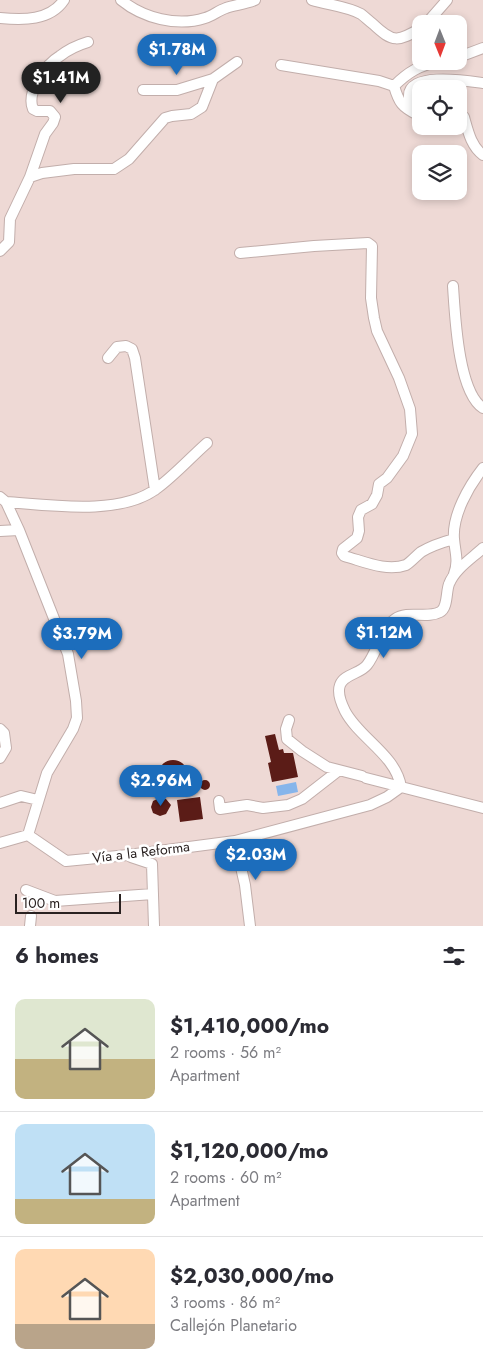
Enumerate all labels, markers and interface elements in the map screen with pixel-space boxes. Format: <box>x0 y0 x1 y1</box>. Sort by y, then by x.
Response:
north arrow <box>412 15 468 70</box>
map controls <box>412 15 467 200</box>
pin: $1.78M <box>136 34 218 76</box>
text: $1.78M <box>148 38 206 61</box>
pin: $1.41M <box>20 62 102 104</box>
text: $1.41M <box>33 66 89 89</box>
button: locate <box>412 80 467 135</box>
button: layers <box>412 145 467 200</box>
pin: $1.12M <box>343 616 425 659</box>
pin: $3.79M <box>41 618 123 660</box>
text: $1.12M <box>356 621 412 644</box>
text: $3.79M <box>52 622 112 645</box>
pin: $2.96M <box>120 764 202 807</box>
text: $2.96M <box>130 769 192 792</box>
street label: Vía a la Reforma <box>91 836 191 868</box>
pin: $2.03M <box>215 838 297 881</box>
text: $2.03M <box>226 843 286 866</box>
scale bar <box>15 891 121 914</box>
text: 100 m <box>22 893 60 913</box>
text: 6 homes <box>15 941 99 971</box>
icon: filters <box>440 942 468 970</box>
text: $1,410,000/mo <box>170 1011 329 1041</box>
icon: home <box>55 1019 115 1079</box>
text: 2 rooms · 56 m² <box>170 1041 281 1064</box>
text: Apartment <box>170 1064 240 1087</box>
text: $1,120,000/mo <box>170 1136 328 1166</box>
icon: home <box>55 1144 115 1204</box>
text: 2 rooms · 60 m² <box>170 1166 282 1189</box>
text: Apartment <box>170 1189 240 1212</box>
text: $2,030,000/mo <box>170 1261 334 1291</box>
icon: home <box>55 1269 115 1329</box>
text: 3 rooms · 86 m² <box>170 1291 280 1314</box>
text: Callejón Planetario <box>170 1314 297 1337</box>

